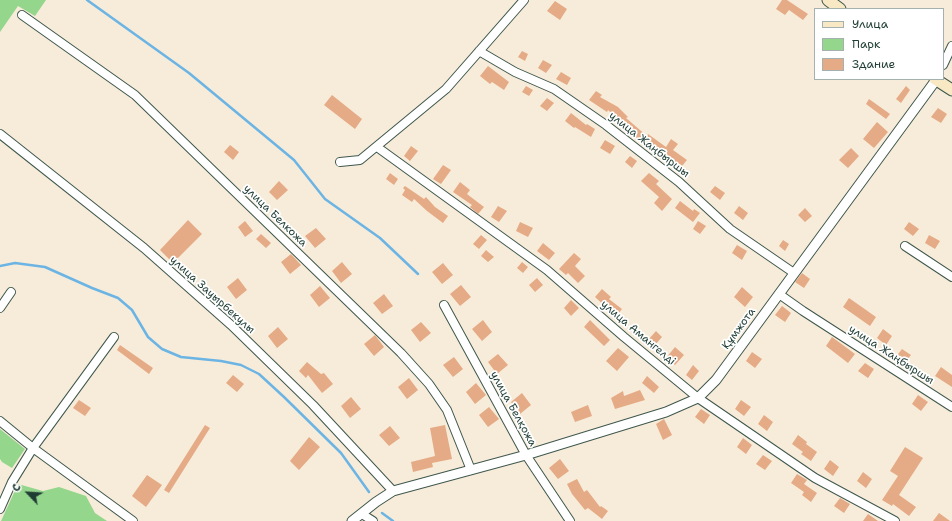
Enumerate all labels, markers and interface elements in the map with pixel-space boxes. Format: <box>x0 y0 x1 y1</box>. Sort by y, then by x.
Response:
legend <box>814 8 944 80</box>
text: Улица <box>852 16 888 32</box>
text: Парк <box>852 36 880 52</box>
text: Здание <box>852 56 895 72</box>
street label: улица Жаңбыршы <box>606 109 692 181</box>
street label: улица Белкожа <box>240 182 310 250</box>
street label: улица Зауырбекулы <box>167 253 257 337</box>
street label: улица Амангелді <box>598 298 678 368</box>
street label: Құмжота <box>720 306 758 352</box>
street label: улица Жаңбыршы <box>846 323 936 387</box>
street label: улица Белқожа <box>487 369 539 449</box>
north arrow <box>8 473 48 513</box>
text: С <box>8 481 25 494</box>

